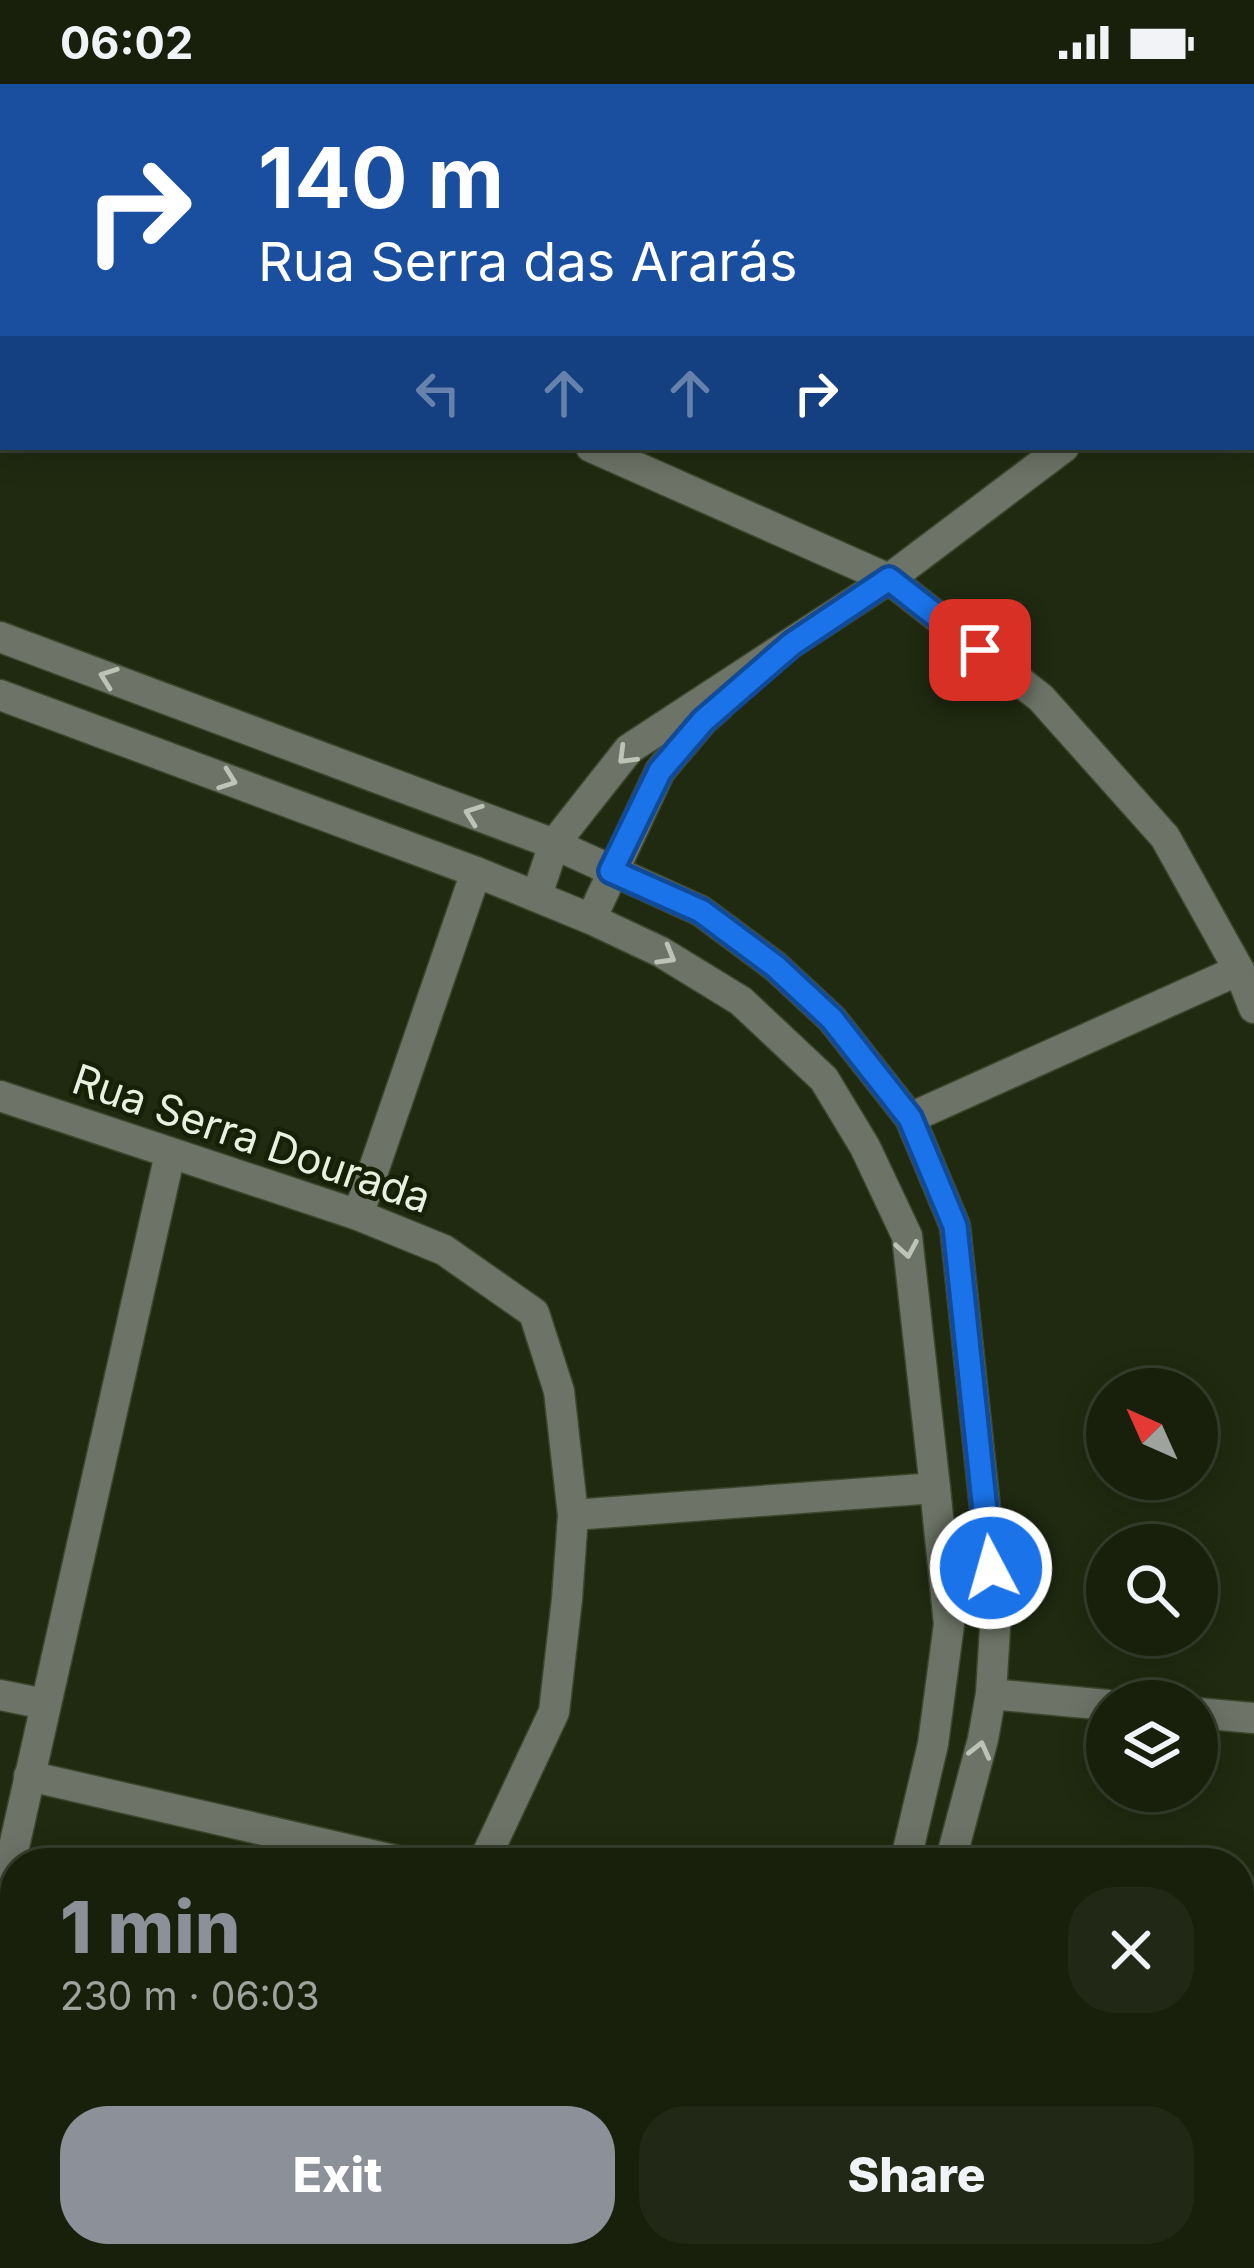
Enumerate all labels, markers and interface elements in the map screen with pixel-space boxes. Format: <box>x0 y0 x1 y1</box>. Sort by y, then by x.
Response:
text: 06:02 <box>60 15 193 70</box>
text: 140 m <box>258 127 504 228</box>
icon: right <box>60 132 216 288</box>
text: Rua Serra das Ararás <box>258 229 797 294</box>
icon: left <box>405 360 471 426</box>
icon: ahead <box>531 360 597 426</box>
icon: ahead <box>657 360 723 426</box>
icon: right <box>783 360 849 426</box>
pin <box>929 599 1031 701</box>
icon: arrive <box>947 617 1013 683</box>
one-way arrow <box>99 667 120 692</box>
one-way arrow <box>619 741 641 763</box>
one-way arrow <box>216 765 237 790</box>
one-way arrow <box>464 803 485 828</box>
one-way arrow <box>654 942 676 965</box>
street label: Rua Serra Dourada <box>66 1053 438 1223</box>
one-way arrow <box>893 1238 918 1258</box>
north arrow <box>1086 1368 1218 1500</box>
map controls <box>1086 1368 1218 1812</box>
position arrow <box>928 1505 1054 1631</box>
button: search <box>1086 1524 1218 1656</box>
button: layers <box>1086 1680 1218 1812</box>
one-way arrow <box>966 1740 991 1761</box>
text: 1 min <box>60 1883 240 1970</box>
button: close <box>1068 1887 1194 2013</box>
text: 230 m · 06:03 <box>60 1972 320 2019</box>
button: Exit <box>60 2106 615 2244</box>
button: Share <box>639 2106 1194 2244</box>

